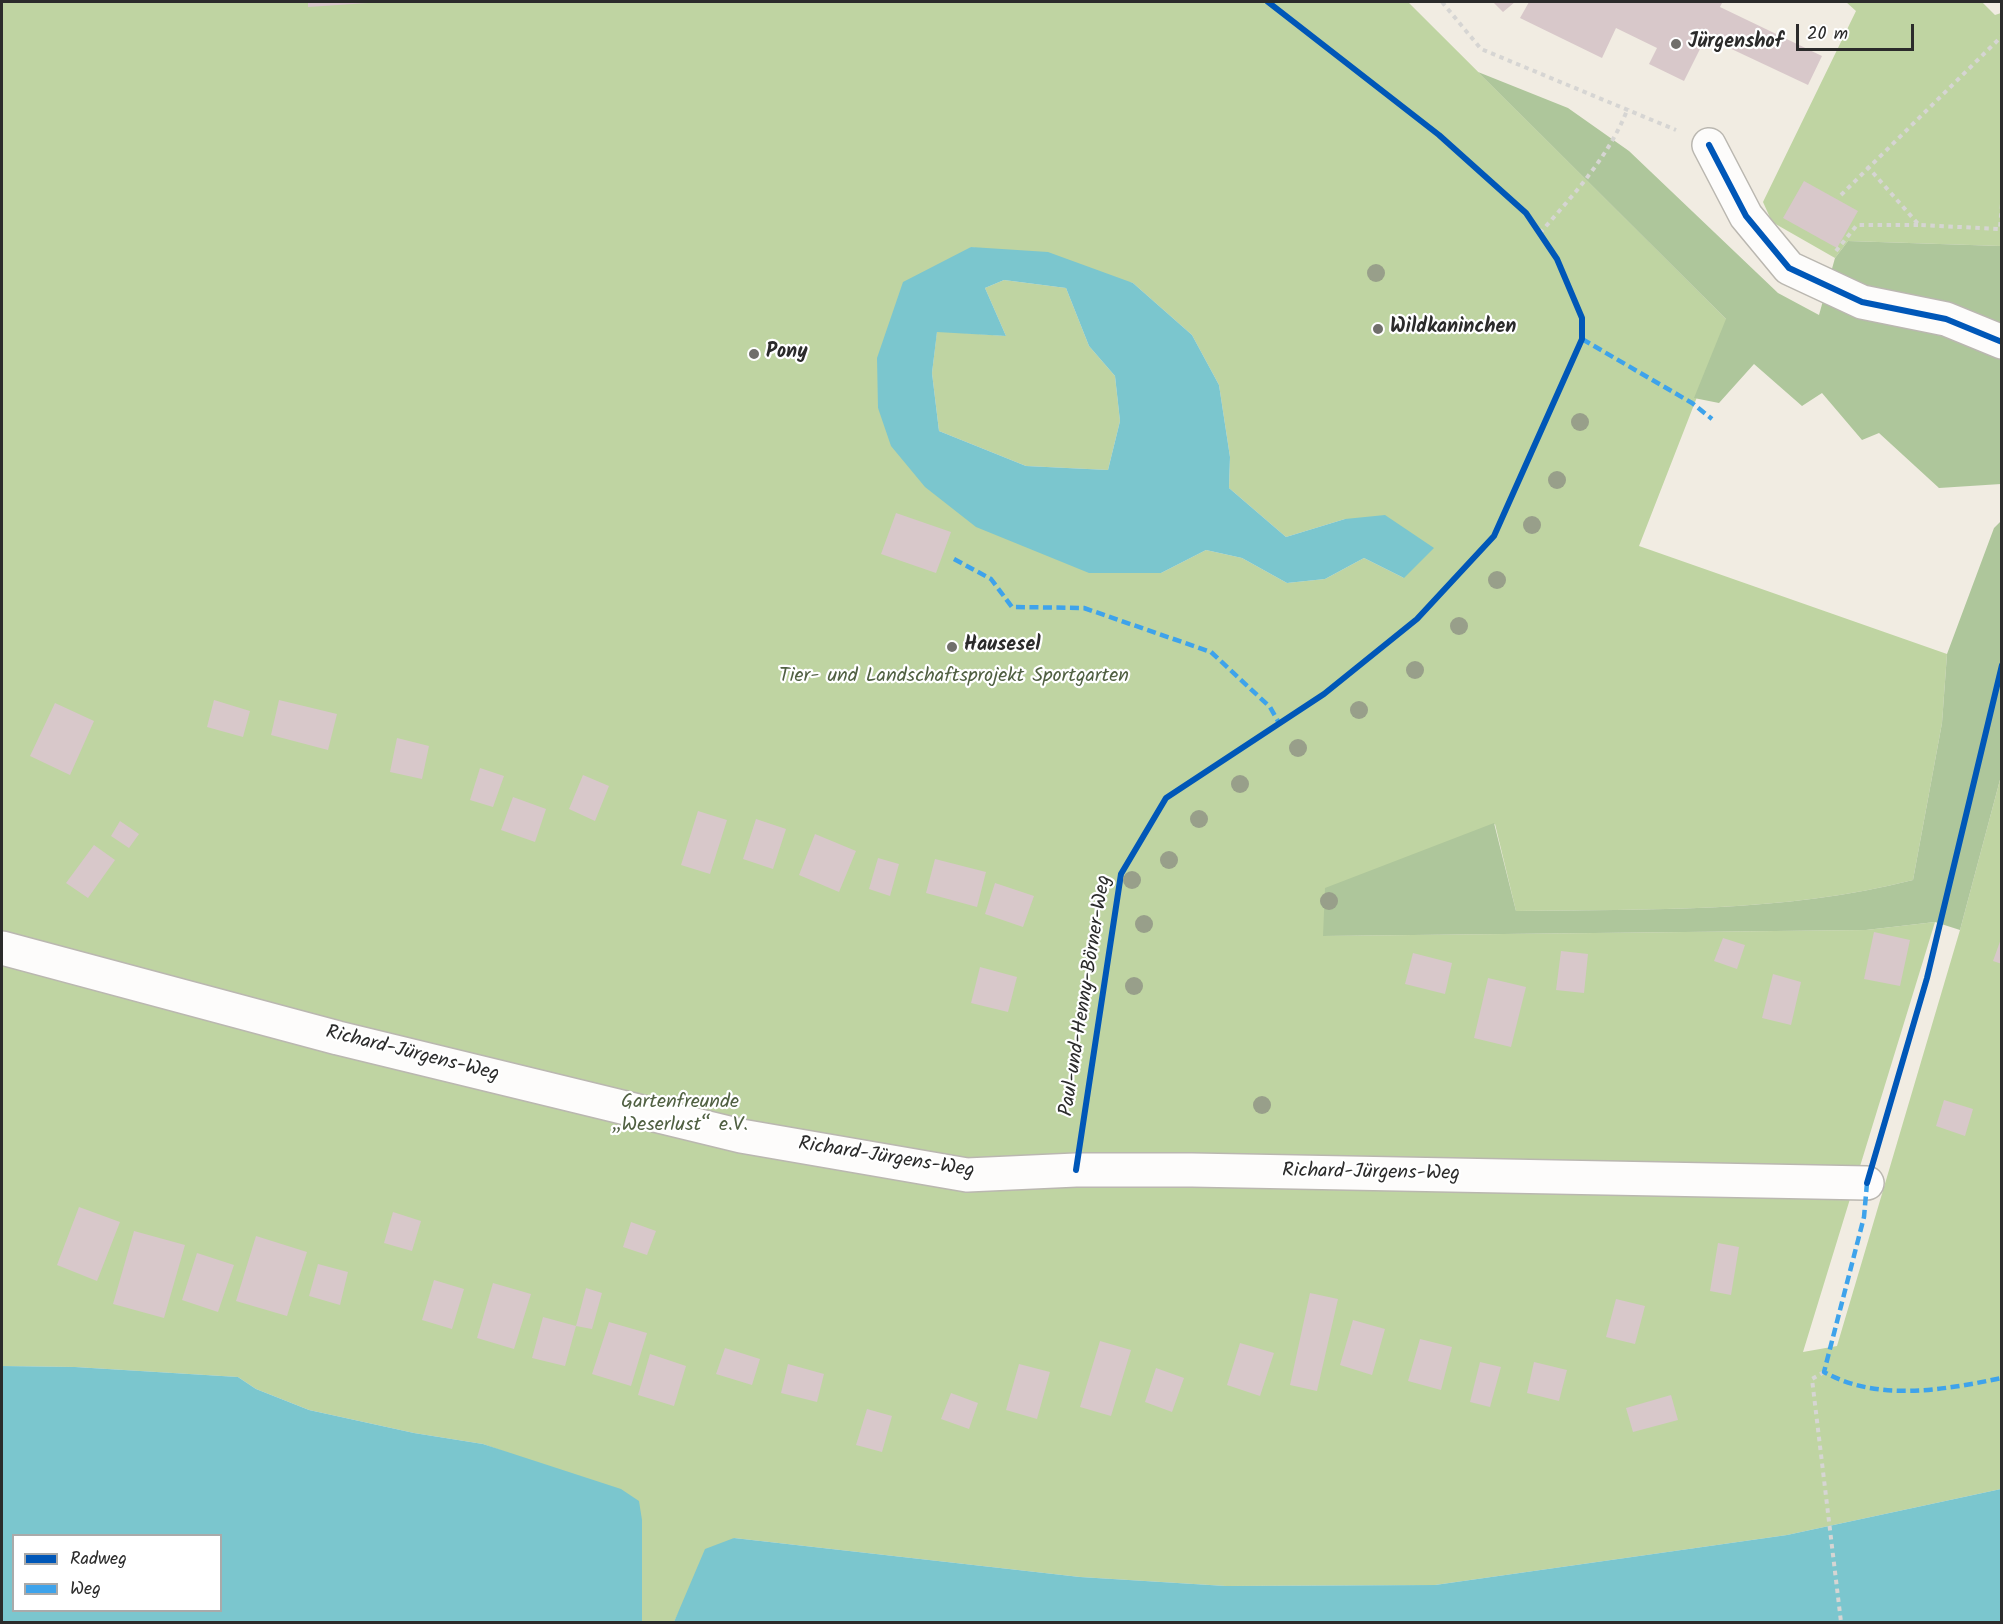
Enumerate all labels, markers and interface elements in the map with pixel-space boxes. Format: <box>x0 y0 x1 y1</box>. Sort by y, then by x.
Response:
scale bar <box>1799 12 1918 50</box>
text: 20 m <box>1807 20 1848 49</box>
place label: Jürgenshof <box>1688 32 1783 56</box>
marker: Jürgenshof <box>1669 37 1683 51</box>
place label: Wildkaninchen <box>1390 317 1516 341</box>
marker: Wildkaninchen <box>1371 322 1385 336</box>
place label: Pony <box>766 342 808 366</box>
marker: Pony <box>747 347 761 361</box>
place label: Hausesel <box>964 635 1040 659</box>
marker: Hausesel <box>945 640 959 654</box>
park label: Tier- und Landschaftsprojekt Sportgarten <box>779 666 1129 690</box>
street label: Paul-und-Henny-Börner-Weg <box>1056 874 1118 1118</box>
street label: Richard-Jürgens-Weg <box>323 1022 501 1088</box>
park label: Gartenfreunde „Weserlust“ e.V. <box>612 1092 748 1139</box>
street label: Richard-Jürgens-Weg <box>796 1133 976 1185</box>
street label: Richard-Jürgens-Weg <box>1282 1160 1460 1188</box>
legend <box>12 1534 222 1612</box>
text: Radweg <box>70 1545 127 1574</box>
text: Weg <box>70 1575 101 1604</box>

